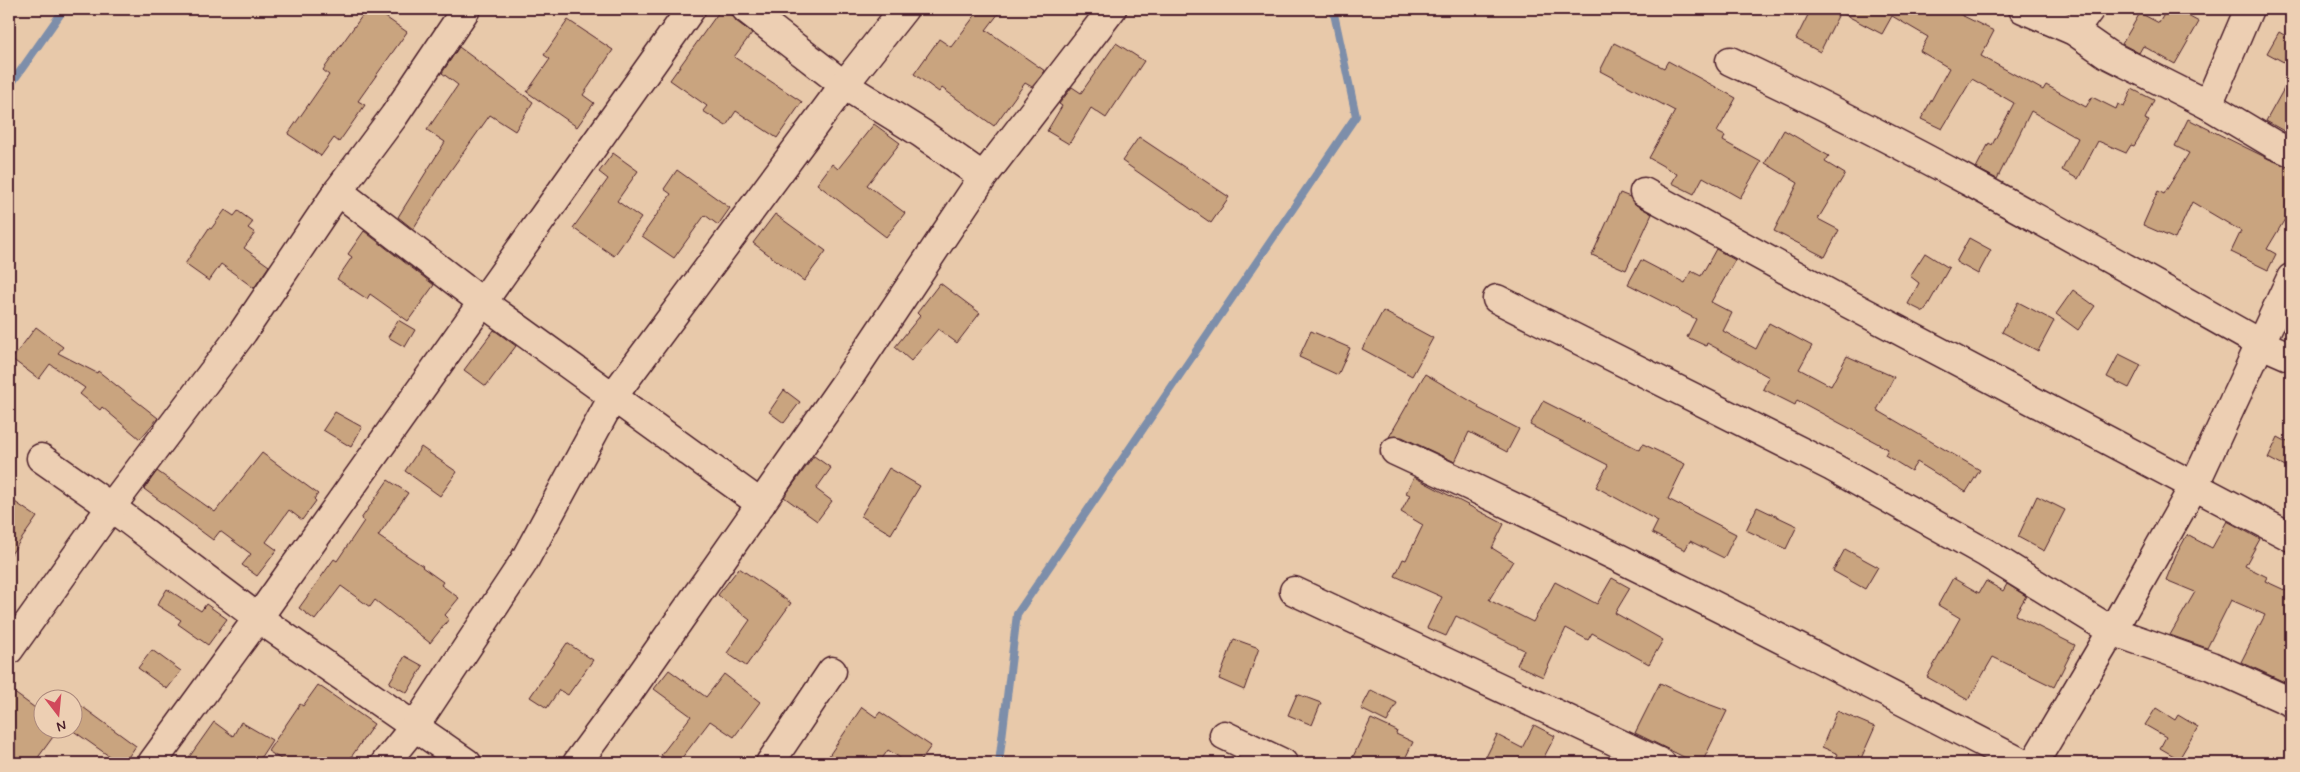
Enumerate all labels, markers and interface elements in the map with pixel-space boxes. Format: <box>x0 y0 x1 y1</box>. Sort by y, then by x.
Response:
north arrow <box>32 690 82 740</box>
text: N <box>54 716 68 735</box>

